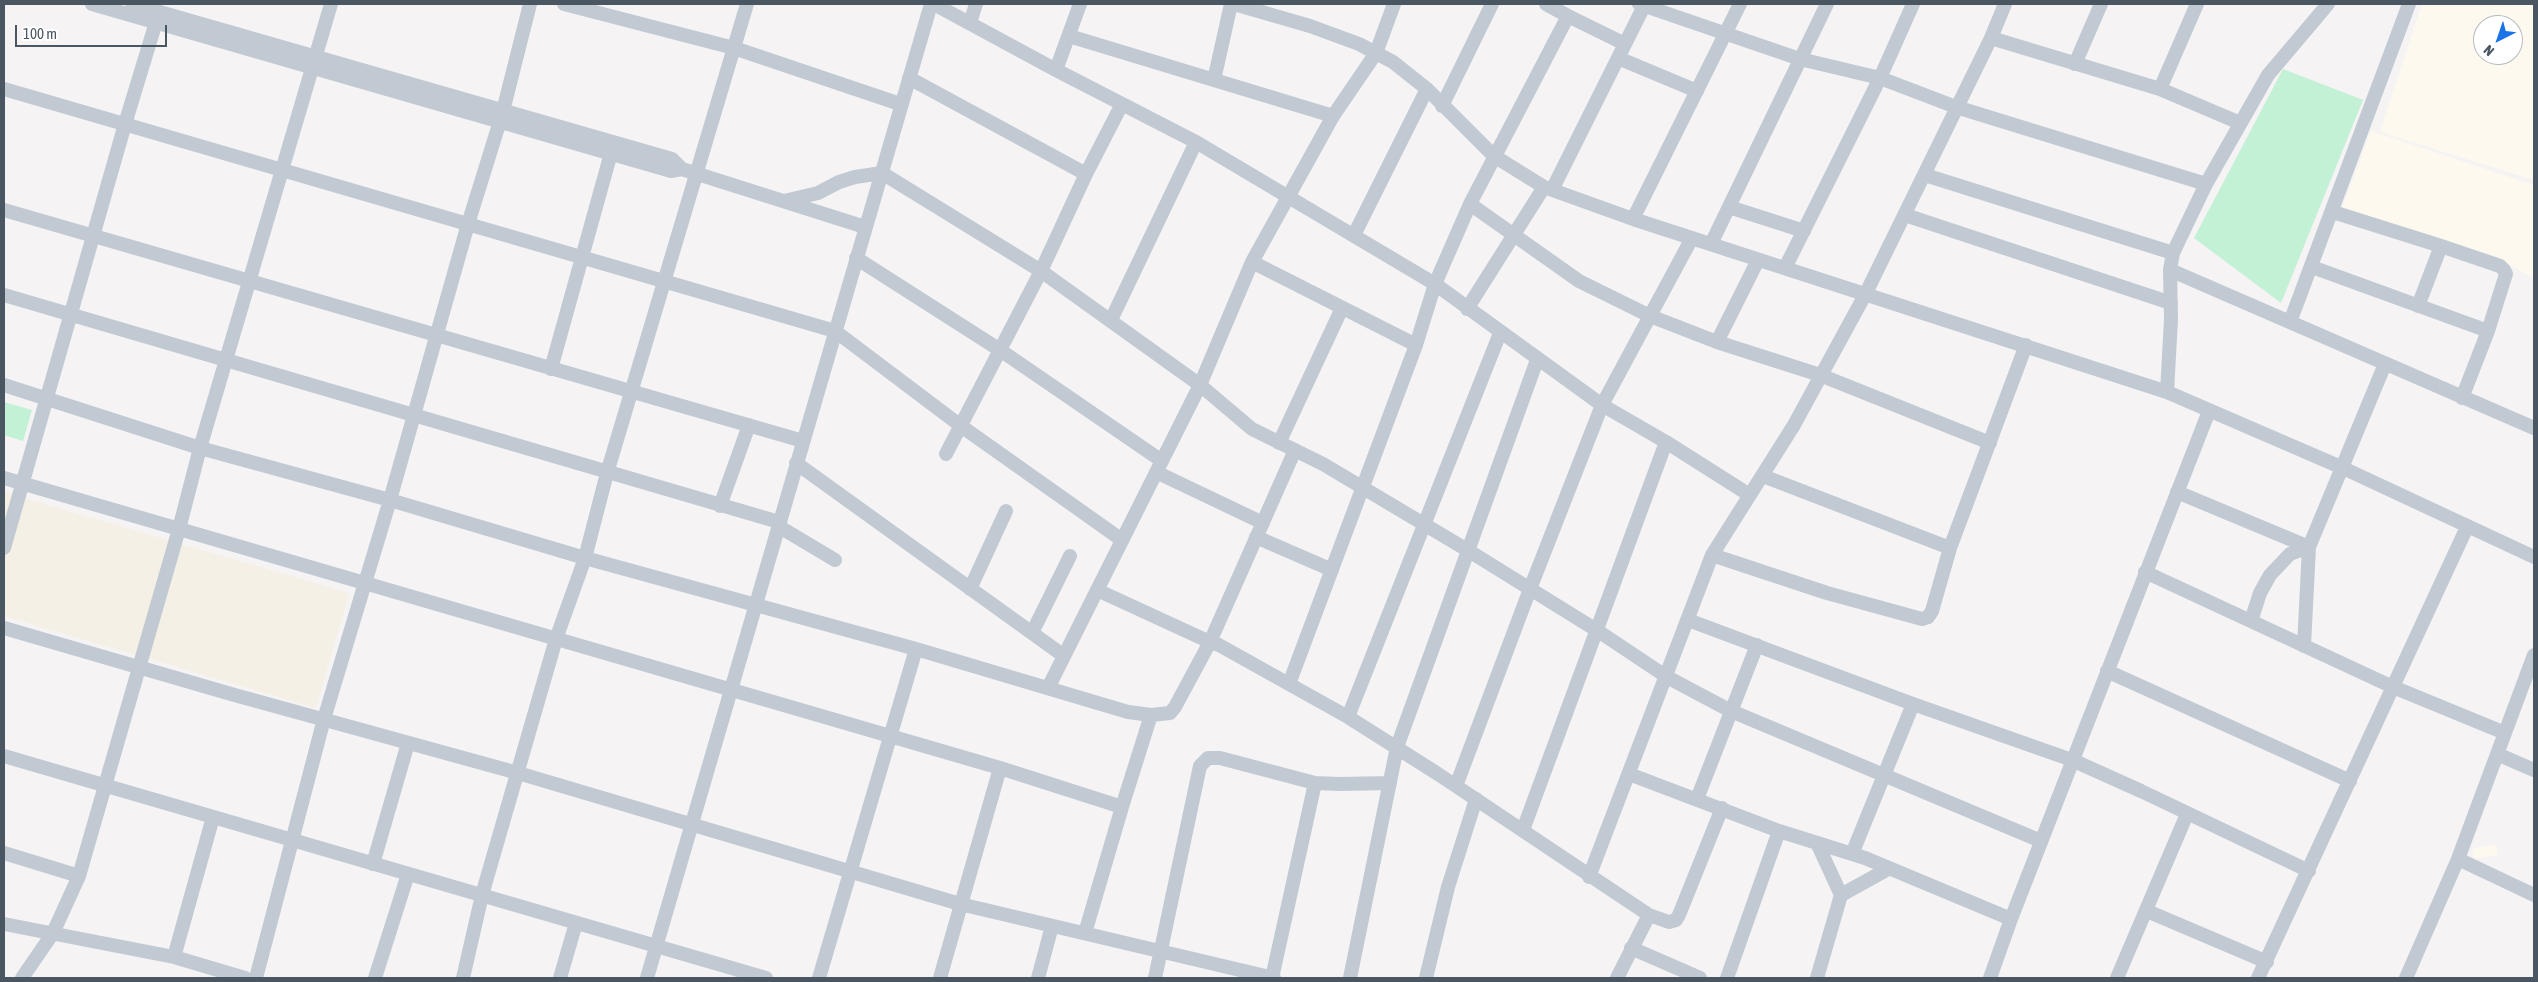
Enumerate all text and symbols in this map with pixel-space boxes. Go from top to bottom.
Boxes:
scale bar [18,15,170,47]
north arrow [2473,15,2523,65]
text: 100 m [23,25,57,42]
text: N [2480,42,2497,59]

